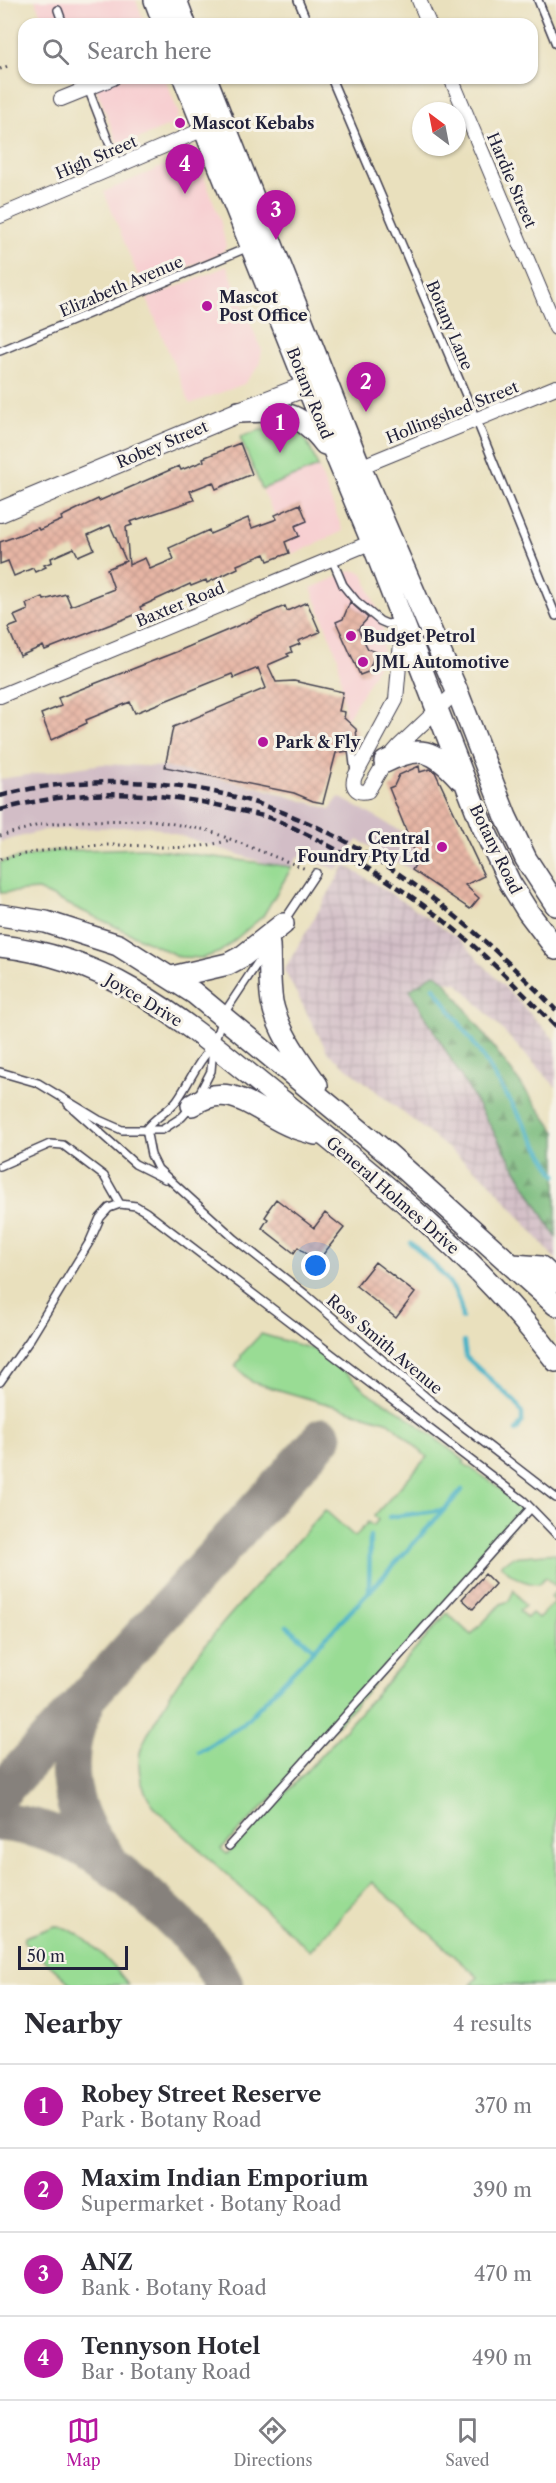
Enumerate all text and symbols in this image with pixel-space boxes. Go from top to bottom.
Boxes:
search box [18,18,538,84]
icon: search [39,35,72,68]
text: Search here [87,38,212,65]
north arrow [412,102,466,156]
place label: Mascot Kebabs [192,113,315,133]
marker: Mascot Kebabs [173,116,187,130]
street label: Hardie Street [483,129,541,231]
street label: High Street [52,131,140,183]
pin: 4 [166,144,204,194]
pin: 3 [256,190,296,240]
street label: Elizabeth Avenue [56,251,186,321]
street label: Botany Lane [422,277,478,373]
place label: Mascot Post Office [219,287,308,325]
marker: Mascot Post Office [200,299,214,313]
street label: Botany Road [283,344,338,442]
pin: 2 [346,362,386,412]
street label: Hollingshed Street [383,376,522,448]
pin: 1 [260,404,300,453]
street label: Robey Street [113,416,211,472]
street label: Baxter Road [133,577,227,631]
place label: Budget Petrol [363,626,476,646]
marker: Budget Petrol [344,629,358,643]
place label: JML Automotive [372,652,509,672]
marker: JML Automotive [356,655,370,669]
place label: Park & Fly [275,732,361,752]
marker: Park & Fly [256,735,270,749]
street label: Botany Road [466,801,526,897]
place label: Central Foundry Pty Ltd [297,828,430,866]
marker: Central Foundry Pty Ltd [435,840,449,854]
street label: Joyce Drive [99,968,186,1031]
street label: General Holmes Drive [322,1132,464,1258]
your location [301,1251,330,1280]
street label: Ross Smith Avenue [323,1290,447,1398]
scale bar [18,1943,128,1970]
text: 50 m [27,1946,65,1966]
text: Nearby [24,2008,122,2040]
text: 4 results [453,2012,532,2036]
text: Robey Street Reserve [81,2081,321,2108]
text: 1 [39,2094,48,2118]
text: 370 m [475,2094,532,2118]
text: Park · Botany Road [81,2108,261,2132]
text: Maxim Indian Emporium [81,2165,368,2192]
text: 2 [38,2178,49,2202]
text: 390 m [473,2178,532,2202]
text: Supermarket · Botany Road [81,2192,341,2216]
text: ANZ [81,2249,133,2276]
text: 3 [38,2262,49,2286]
text: 470 m [474,2262,532,2286]
text: Bank · Botany Road [81,2276,267,2300]
text: Tennyson Hotel [81,2333,260,2360]
text: 4 [38,2346,49,2370]
text: 490 m [472,2346,532,2370]
text: Bar · Botany Road [81,2360,251,2384]
tab: Map [66,2414,101,2470]
tab: Directions [233,2414,312,2470]
tab: Saved [445,2414,490,2470]

